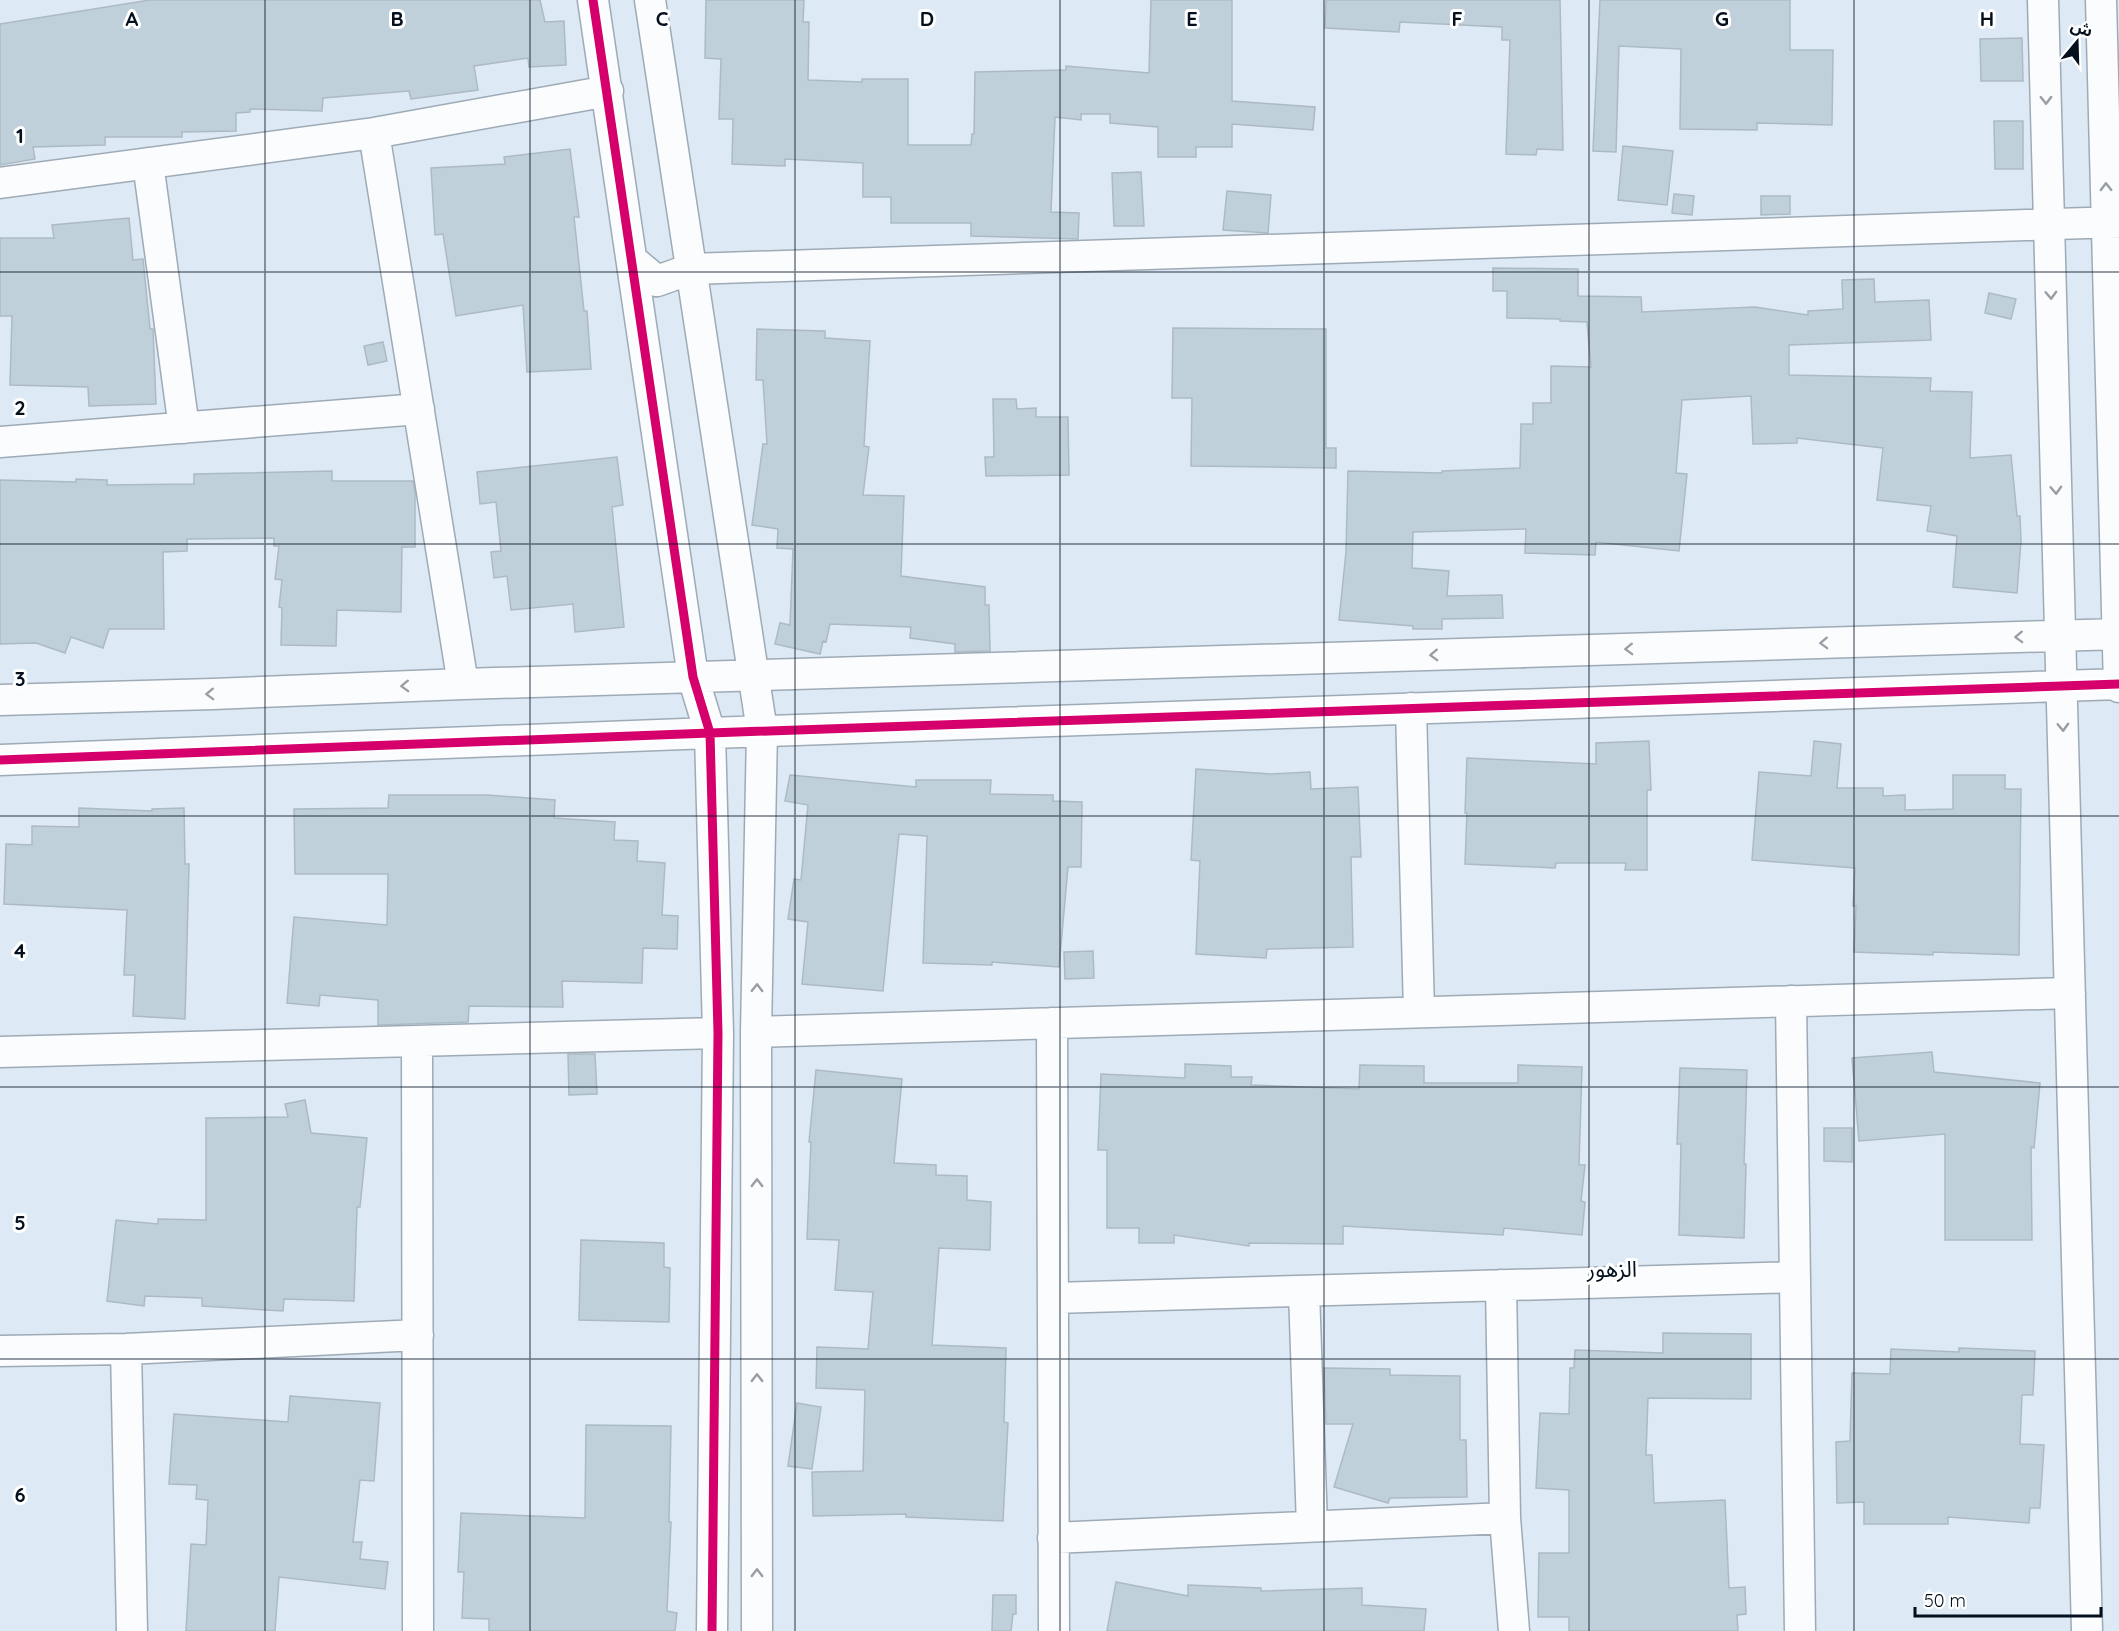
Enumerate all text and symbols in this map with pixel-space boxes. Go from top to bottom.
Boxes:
text: A [126,6,139,31]
text: B [390,6,404,31]
text: C [656,6,669,31]
text: D [920,6,934,31]
text: E [1186,6,1198,31]
text: F [1451,6,1463,31]
text: G [1715,6,1729,31]
text: H [1980,6,1994,31]
north arrow [2047,12,2107,72]
text: ش [2068,15,2096,41]
one-way arrow [2040,96,2052,105]
text: 1 [16,123,24,148]
one-way arrow [2100,183,2113,192]
one-way arrow [2045,291,2057,300]
text: 2 [14,395,26,420]
one-way arrow [2050,486,2063,495]
one-way arrow [2014,631,2023,644]
one-way arrow [1819,637,1828,649]
one-way arrow [1624,643,1633,655]
one-way arrow [1429,649,1438,661]
text: 3 [15,666,25,691]
one-way arrow [400,680,409,693]
one-way arrow [206,688,215,700]
one-way arrow [2056,723,2069,732]
text: 4 [14,938,26,963]
one-way arrow [751,983,763,992]
one-way arrow [751,1178,763,1187]
text: 5 [14,1210,26,1235]
district label: الزهور [1586,1255,1637,1283]
one-way arrow [751,1373,763,1382]
text: 6 [14,1482,26,1507]
one-way arrow [751,1568,763,1577]
scale bar [1915,1580,2101,1618]
text: 50 m [1924,1589,1966,1612]

